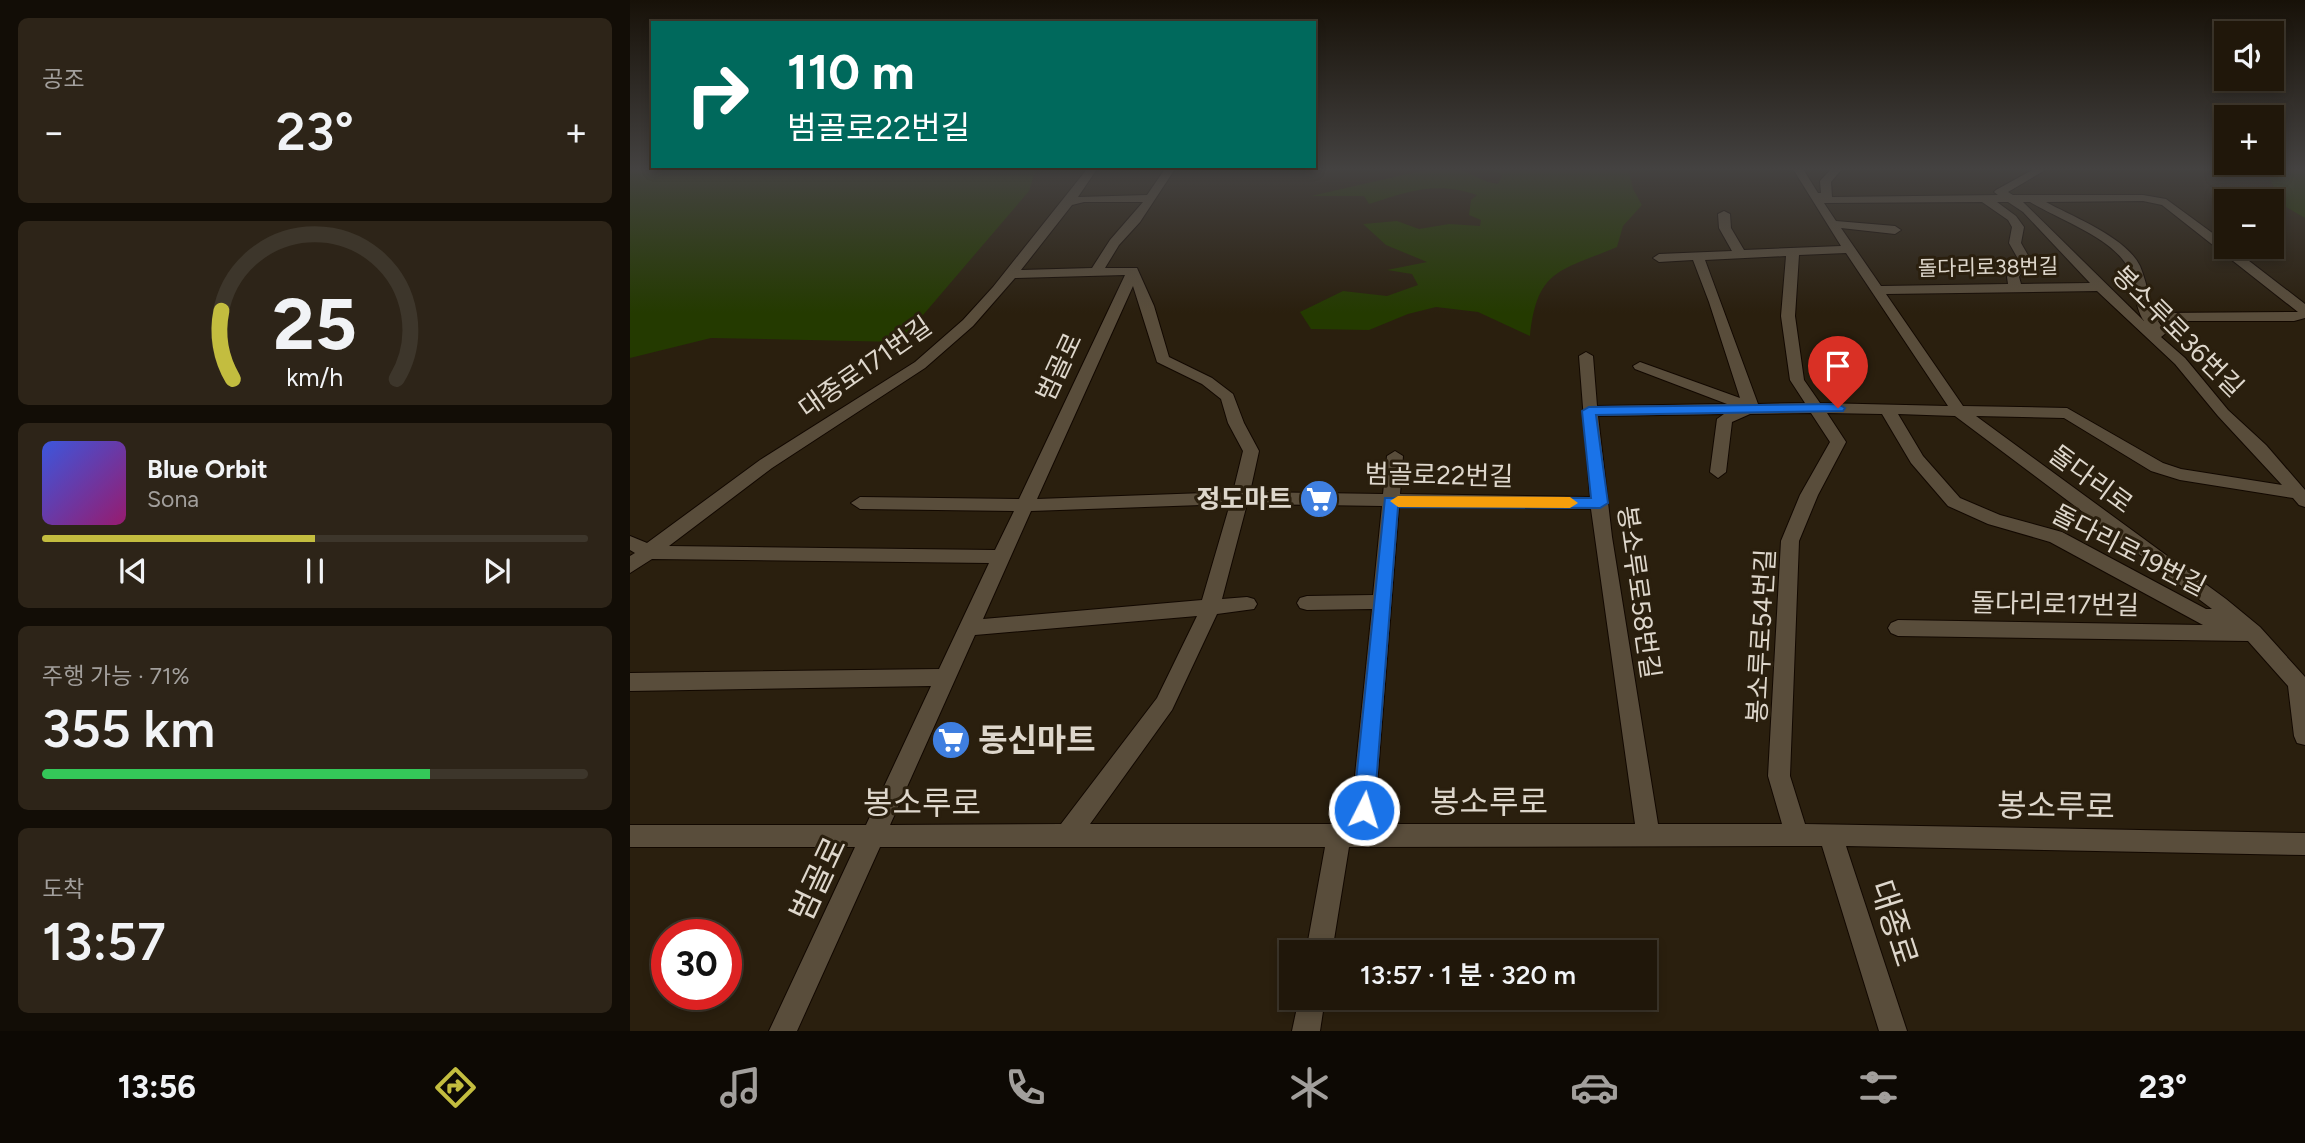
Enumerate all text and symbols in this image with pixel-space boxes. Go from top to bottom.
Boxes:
map controls [2214,21,2284,259]
button: sound [2214,21,2284,91]
text: 110 m [787,42,915,101]
icon: right [672,49,763,140]
text: 공조 [42,65,84,93]
text: 23° [276,101,354,163]
button: + [2214,105,2284,175]
text: − [42,109,66,155]
text: + [564,109,588,155]
text: 범골로22번길 [787,109,970,147]
button: − [2214,189,2284,259]
street label: 돌다리로38번길 [1918,253,2058,281]
street label: 봉소루로36번길 [2106,259,2250,403]
text: 25 [273,280,357,367]
street label: 대종로171번길 [792,309,938,425]
street label: 범골로 [1029,328,1089,406]
pin [1808,336,1868,408]
icon: arrive [1819,347,1857,385]
text: km/h [286,362,344,392]
street label: 돌다리로 [2043,438,2139,520]
text: Blue Orbit [147,453,268,485]
street label: 범골로22번길 [1364,458,1514,492]
supermarket icon: 정도마트 [1298,478,1340,520]
place label: 정도마트 [1196,483,1292,515]
text: Sona [147,485,199,513]
street label: 돌다리로19번길 [2046,497,2212,603]
street label: 봉소루로58번길 [1611,503,1667,681]
street label: 봉소루로54번길 [1740,548,1782,724]
icon: previous [114,552,152,590]
icon: pause [296,552,334,590]
icon: next [478,552,516,590]
street label: 돌다리로17번길 [1971,587,2139,621]
text: 주행 가능 · 71% [42,662,189,690]
text: 355 km [42,698,215,760]
supermarket icon: 동신마트 [930,719,972,761]
place label: 동신마트 [978,721,1096,759]
position arrow [1327,773,1401,847]
street label: 봉소루로 [1430,783,1548,821]
street label: 봉소루로 [863,784,981,822]
street label: 봉소루로 [1997,786,2115,826]
street label: 범골로 [782,831,854,927]
text: 도착 [42,875,84,903]
street label: 대종로 [1862,875,1926,971]
text: 13:57 [42,911,166,973]
speed limit sign: 30 [651,919,742,1010]
text: 13:57 · 1 분 · 320 m [1360,959,1576,991]
icon: directions [431,1063,480,1112]
icon: music [716,1063,765,1112]
icon: phone [1001,1063,1050,1112]
icon: climate [1285,1063,1334,1112]
icon: car [1570,1063,1619,1112]
icon: filters [1854,1063,1903,1112]
text: 13:56 [118,1068,196,1106]
text: 23° [2139,1068,2187,1106]

